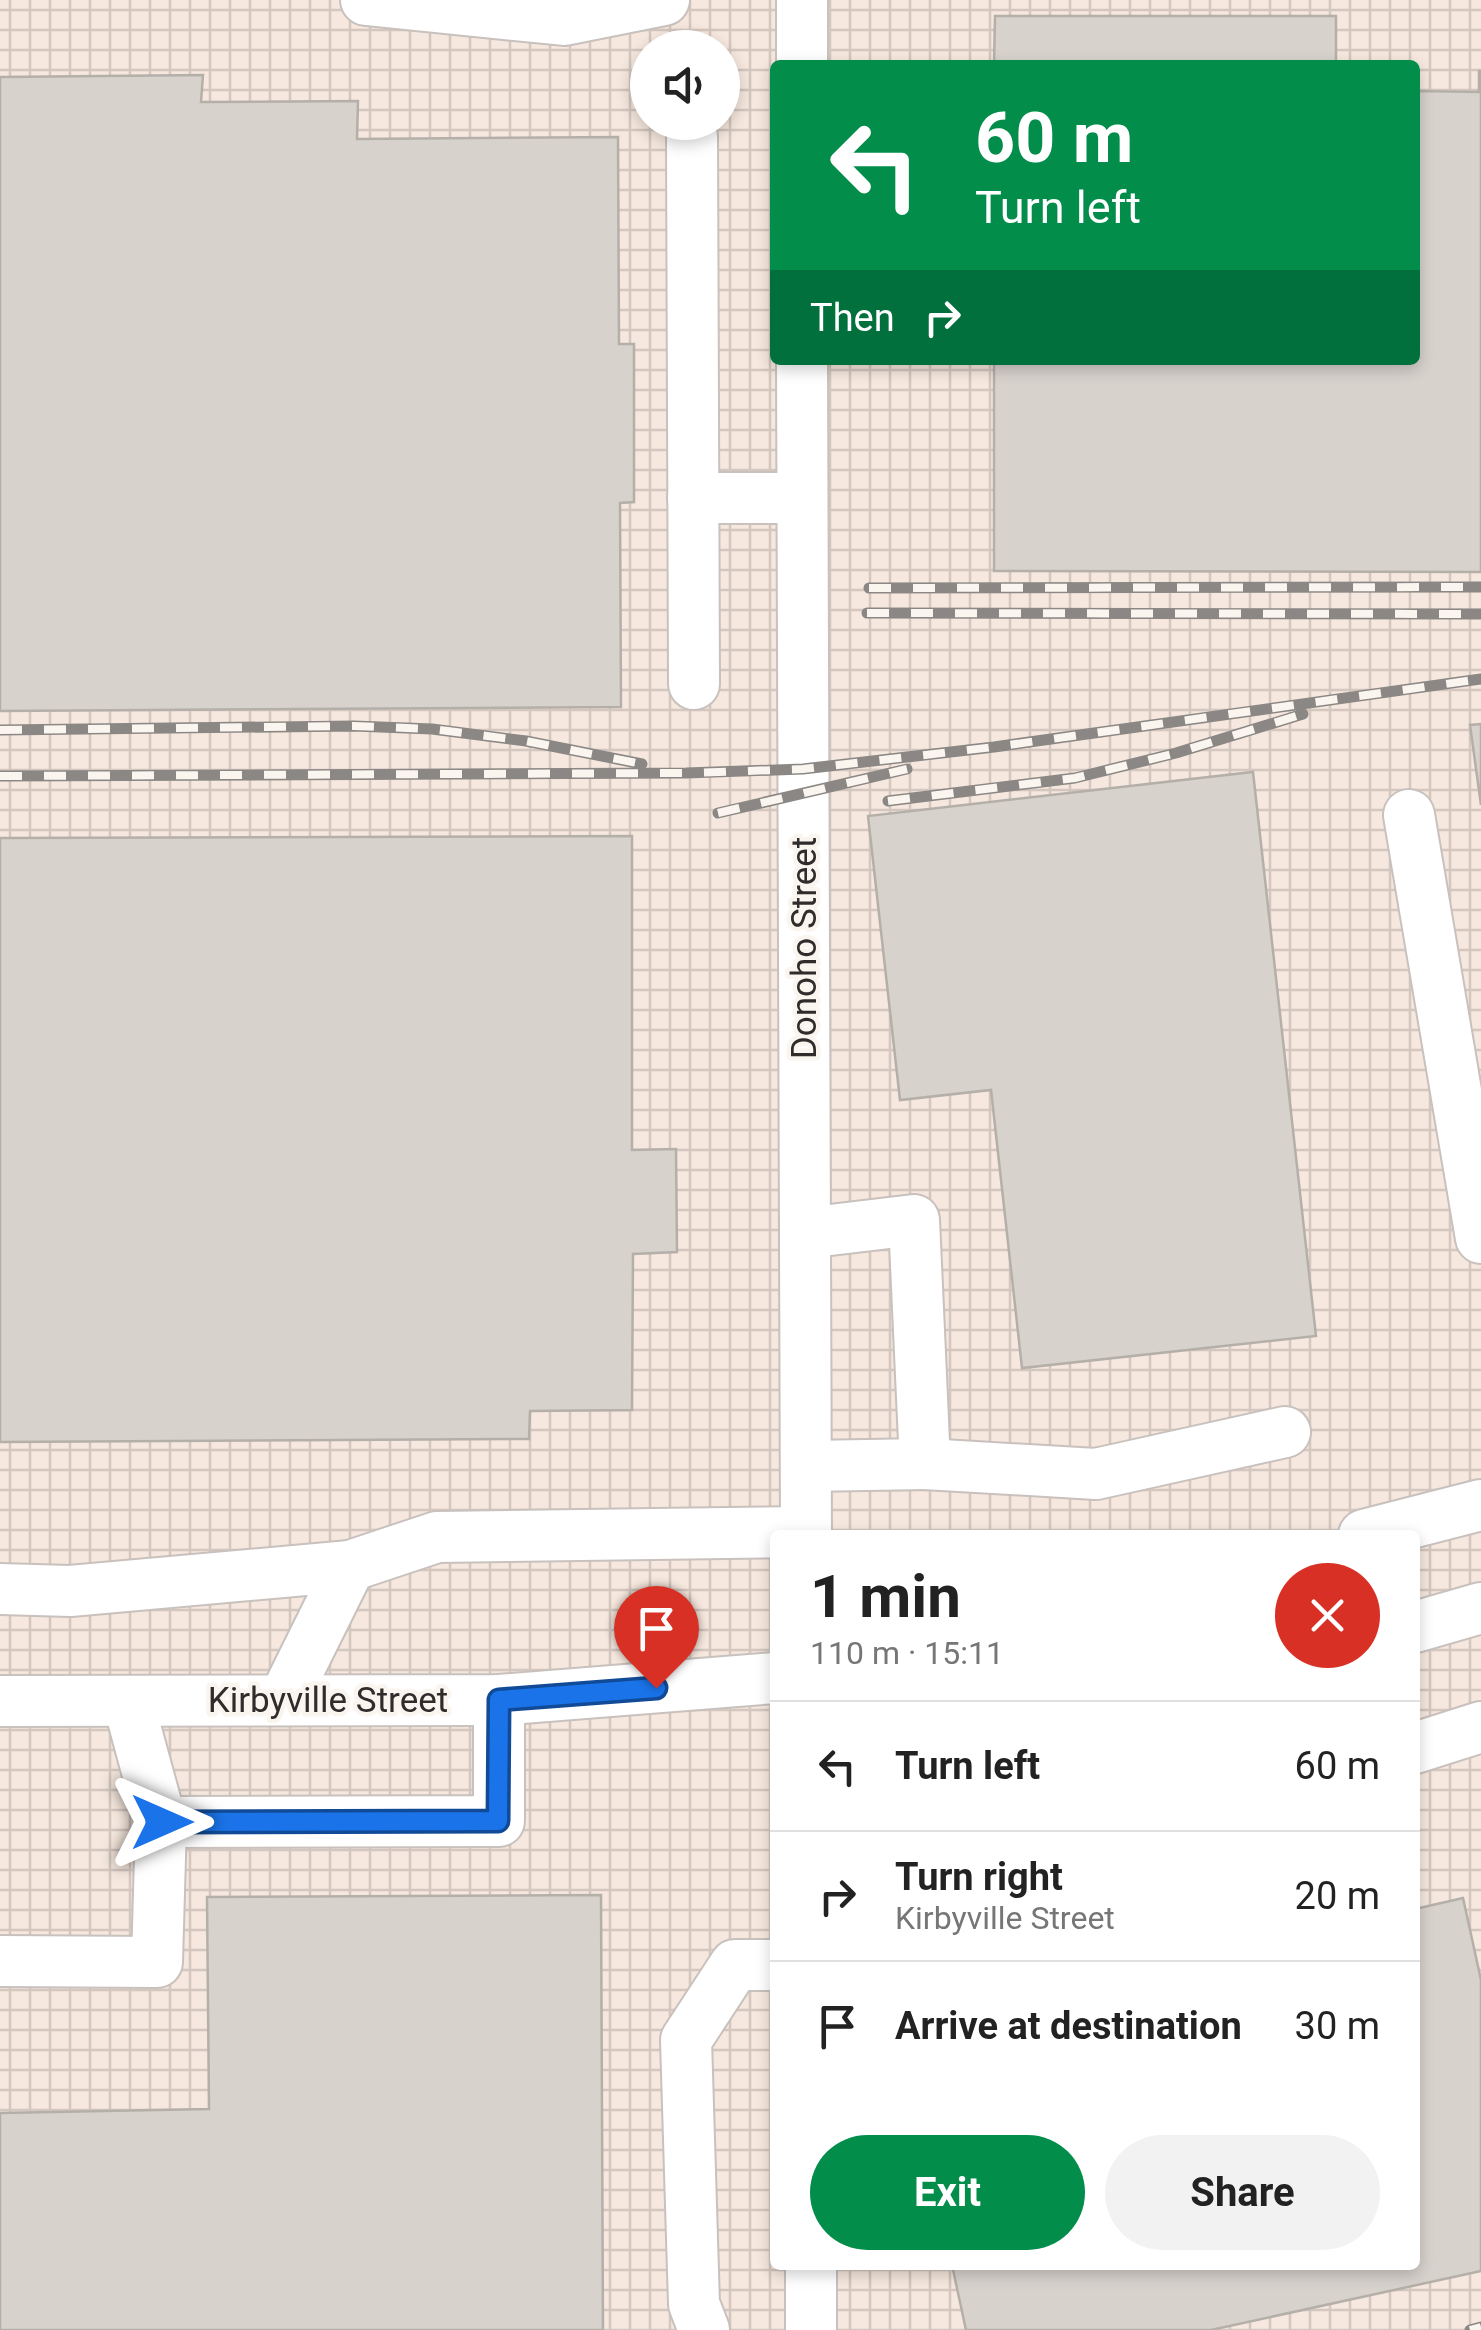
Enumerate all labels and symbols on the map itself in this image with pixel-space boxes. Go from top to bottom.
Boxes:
street label: Donoho Street [784,837,825,1059]
pin [614,1586,699,1689]
street label: Kirbyville Street [208,1680,448,1721]
position arrow [110,1770,214,1874]

